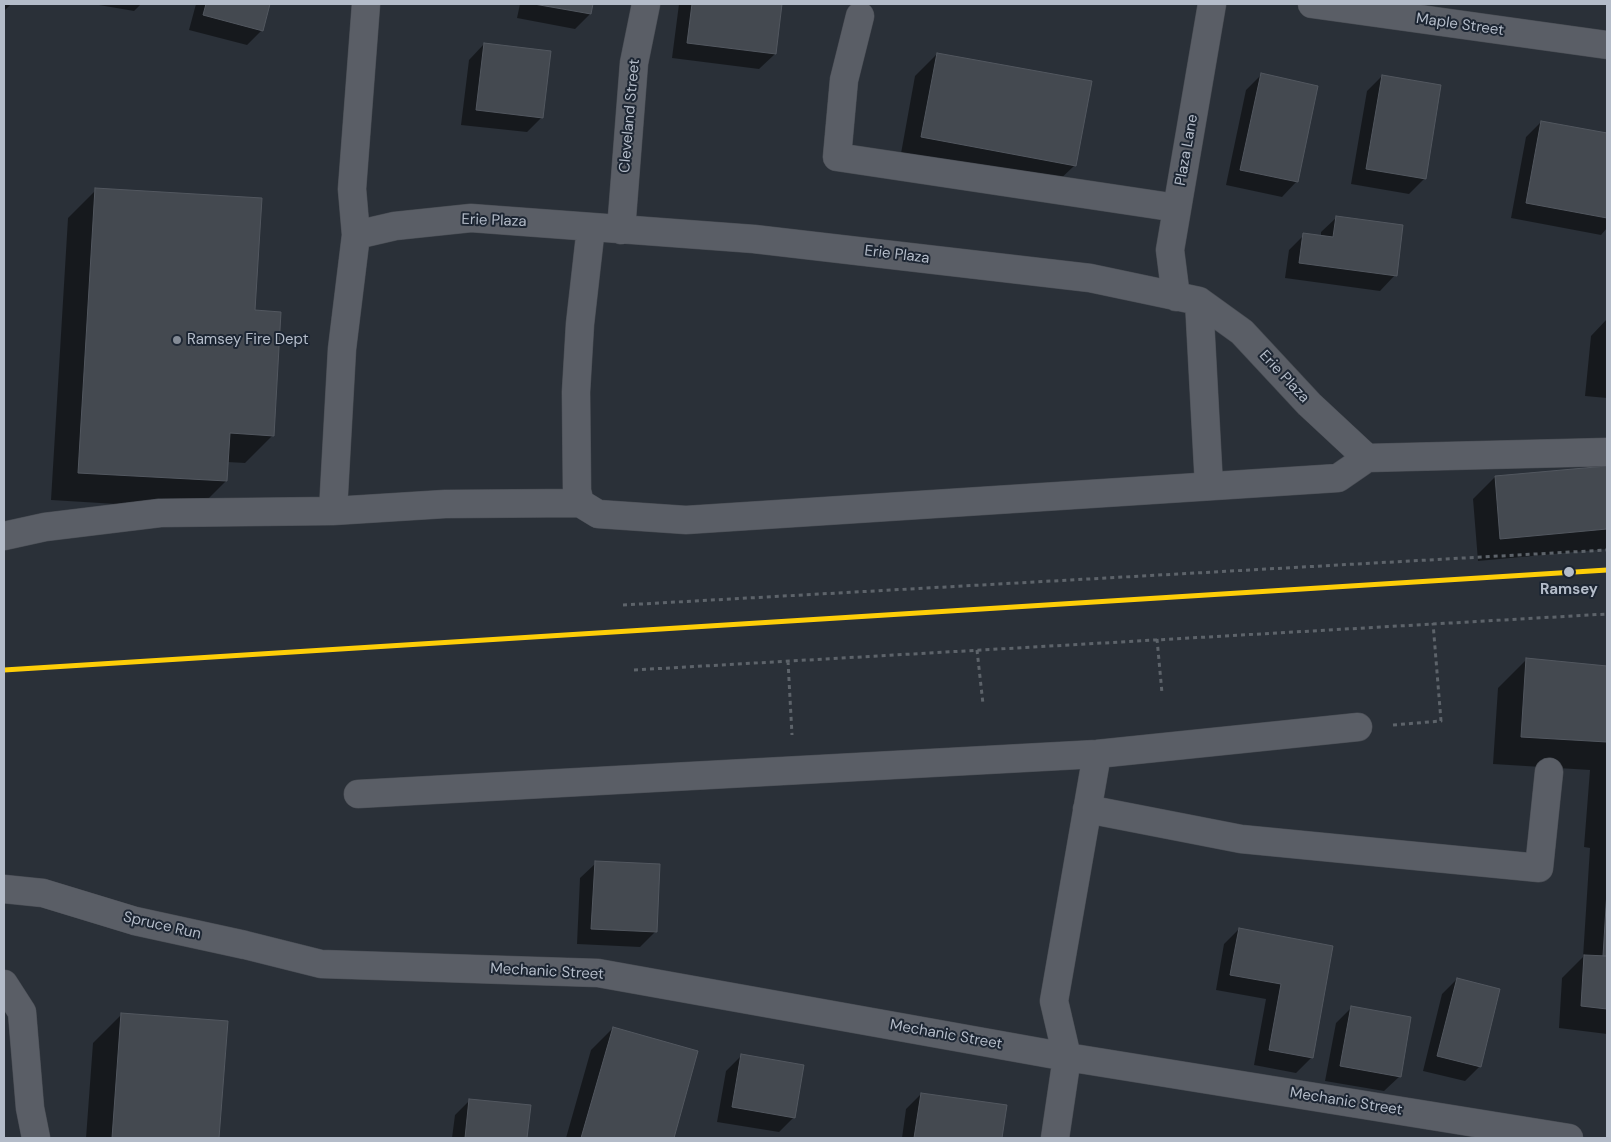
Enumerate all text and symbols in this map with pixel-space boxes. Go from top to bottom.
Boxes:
street label: Maple Street [1415,10,1505,40]
street label: Cleveland Street [616,58,644,174]
street label: Plaza Lane [1172,113,1202,187]
street label: Erie Plaza [461,211,527,231]
street label: Erie Plaza [863,242,931,268]
place label: Ramsey Fire Dept [187,331,309,349]
marker: Ramsey Fire Dept [171,334,183,346]
street label: Erie Plaza [1255,347,1313,407]
marker: Ramsey [1562,565,1576,579]
place label: Ramsey [1540,581,1598,599]
street label: Spruce Run [121,908,203,944]
street label: Mechanic Street [490,960,604,984]
street label: Mechanic Street [888,1016,1004,1054]
street label: Mechanic Street [1288,1084,1404,1120]

